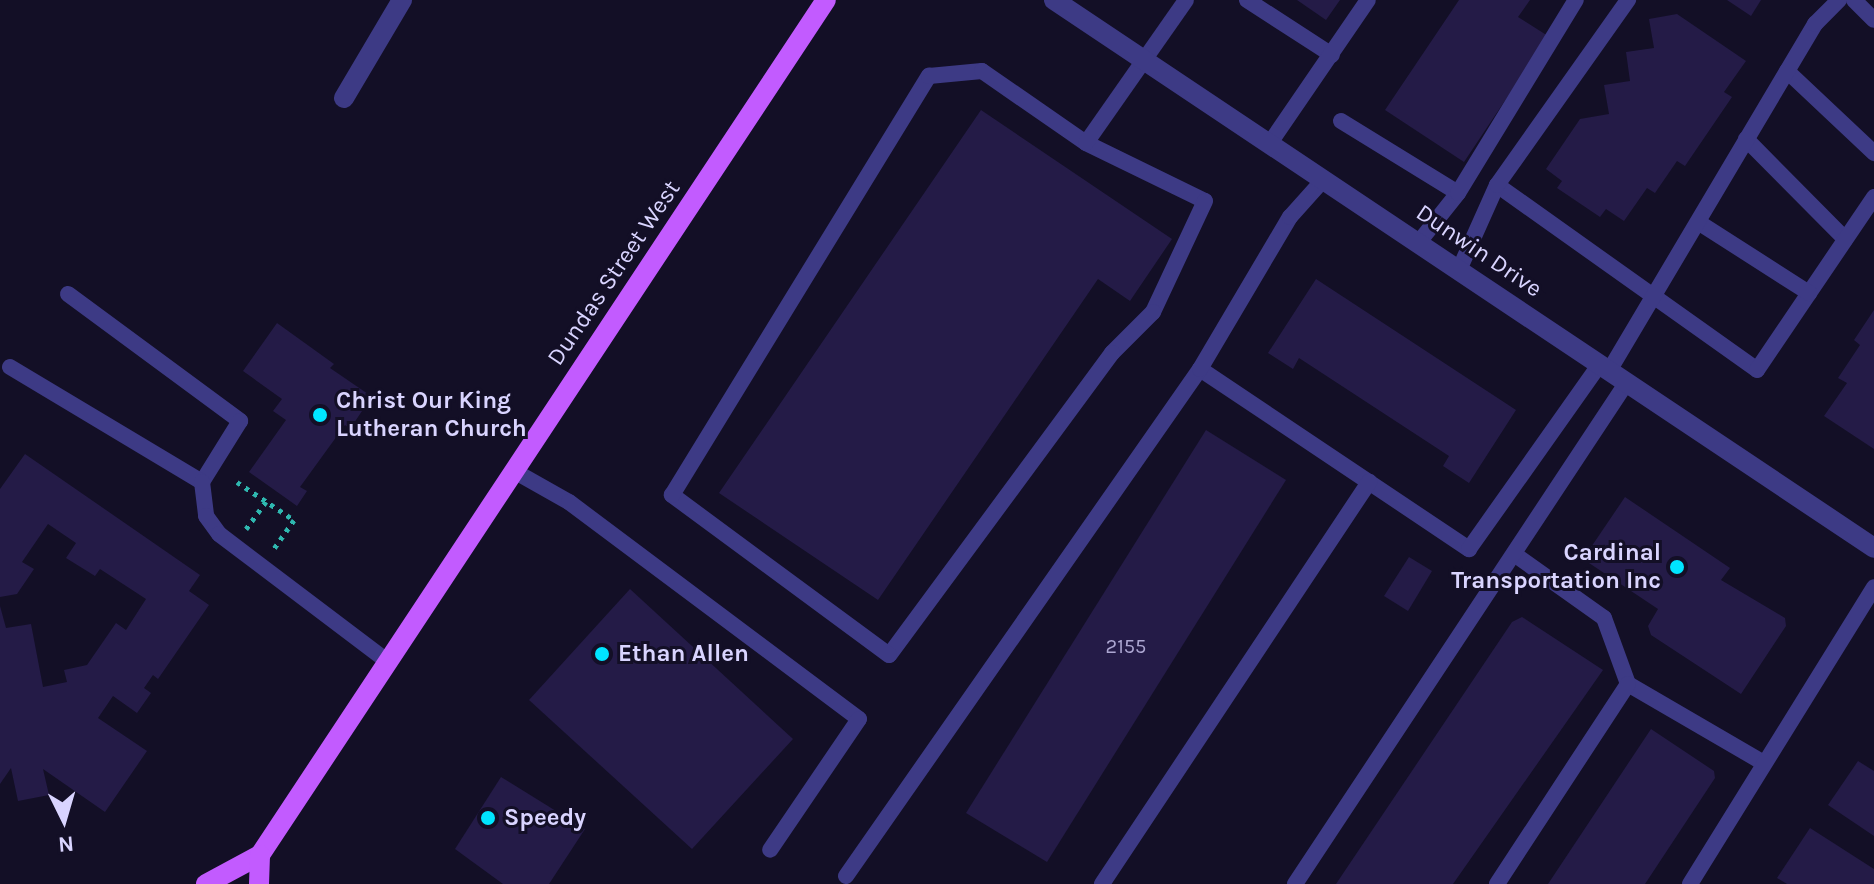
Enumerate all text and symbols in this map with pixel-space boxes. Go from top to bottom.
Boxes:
street label: Dundas Street West [541,175,687,371]
street label: Dunwin Drive [1411,198,1547,304]
place label: Christ Our King Lutheran Church [336,387,527,443]
marker: Christ Our King Lutheran Church [311,406,329,424]
place label: Cardinal Transportation Inc [1451,539,1661,595]
marker: Cardinal Transportation Inc [1668,558,1686,576]
house number: 2155 [1106,634,1146,658]
place label: Ethan Allen [618,640,749,668]
marker: Ethan Allen [593,645,611,663]
north arrow [24,780,104,860]
place label: Speedy [504,804,586,832]
marker: Speedy [479,809,497,827]
text: N [57,830,75,858]

